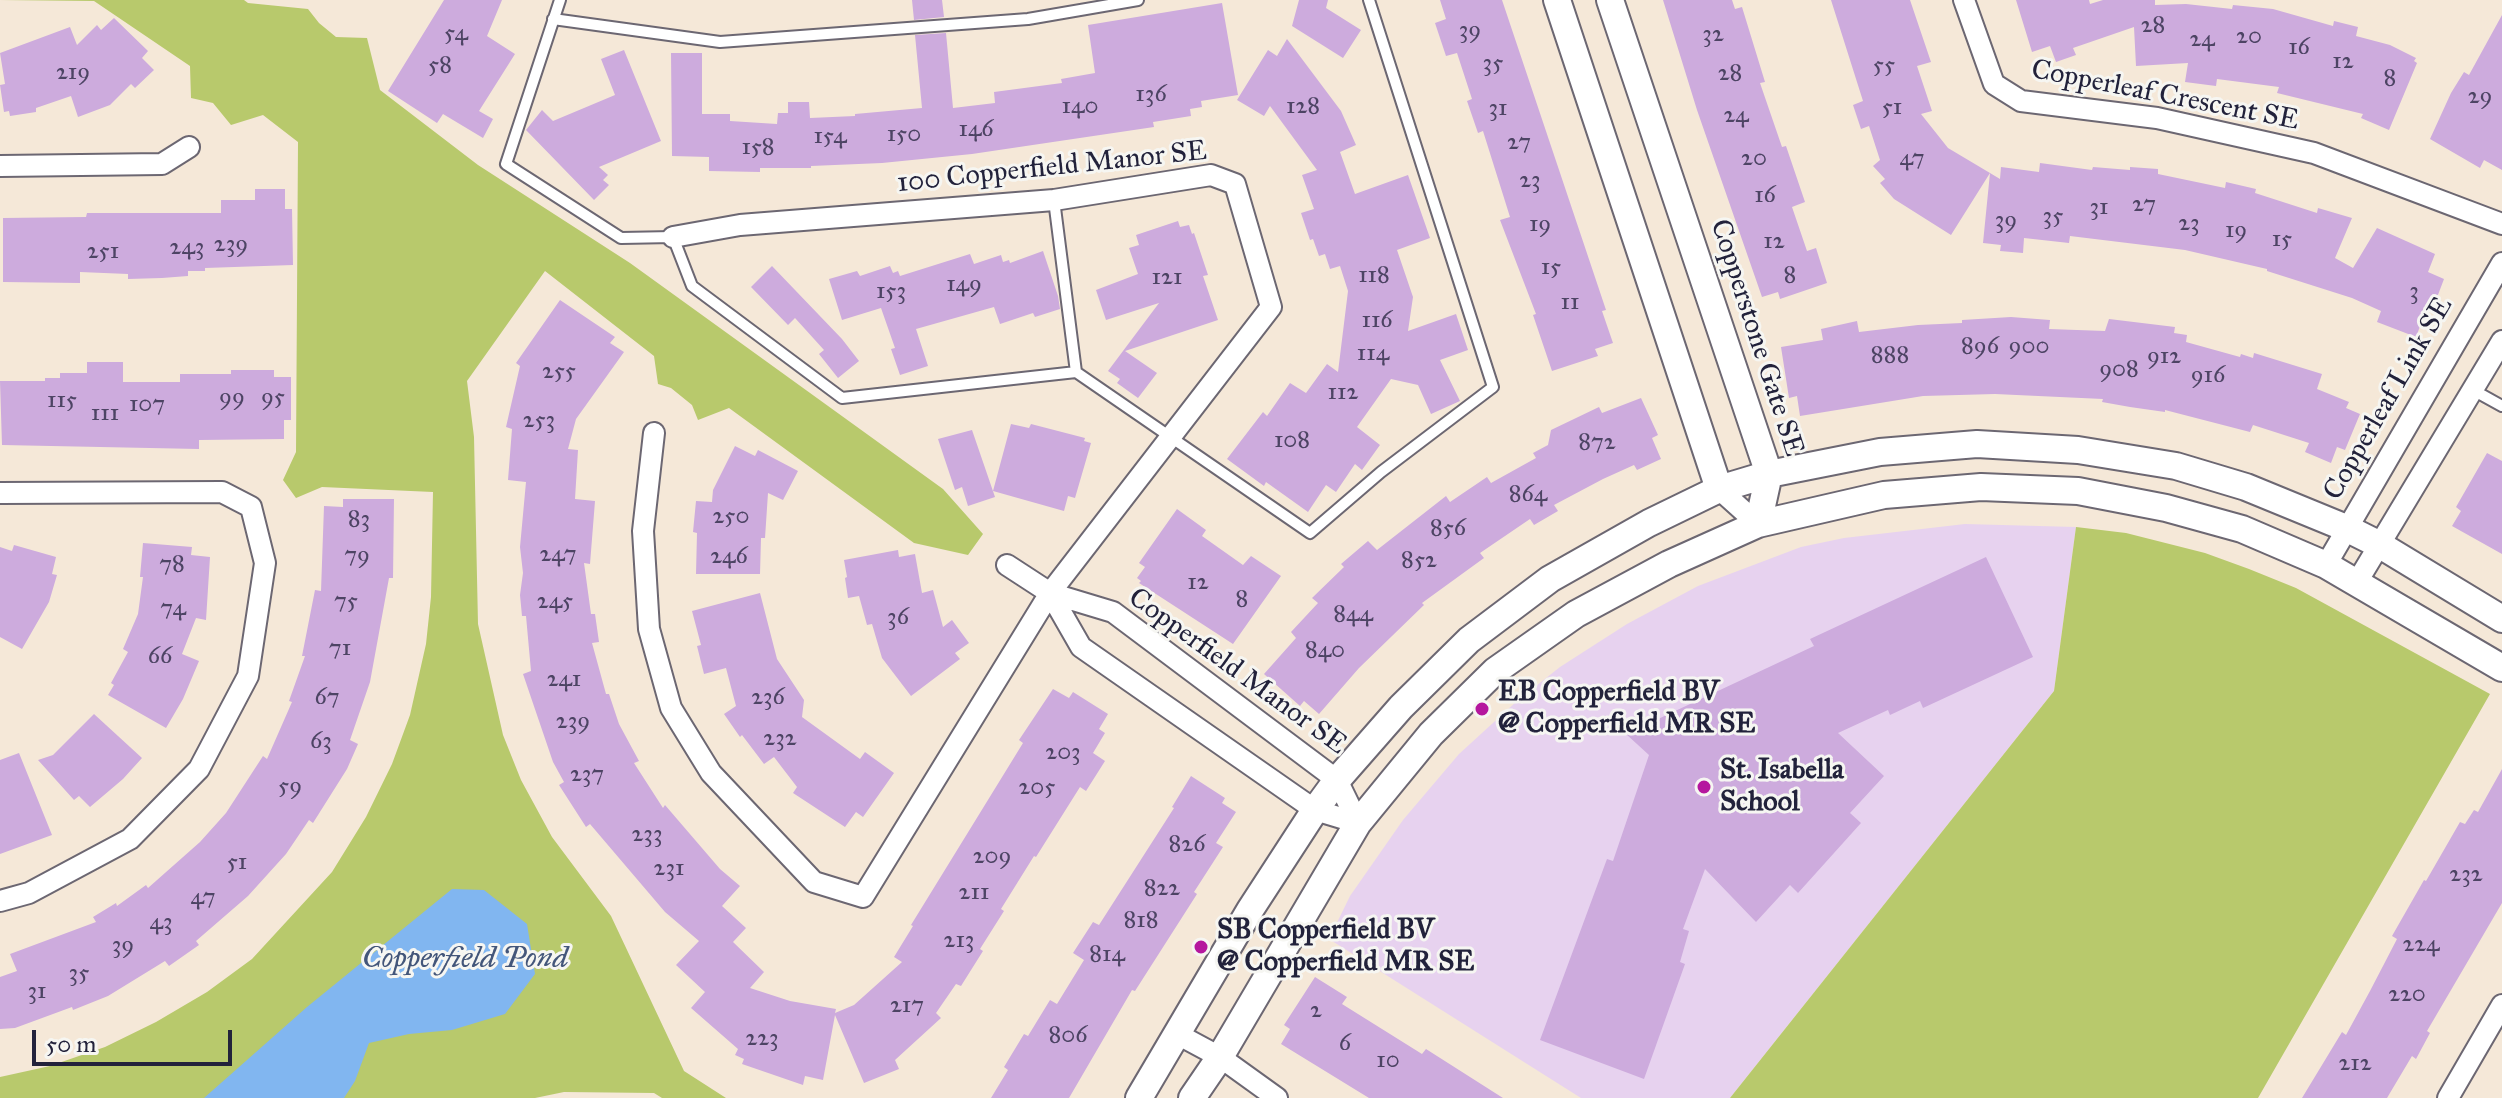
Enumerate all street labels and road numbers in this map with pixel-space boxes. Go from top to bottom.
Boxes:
street label: Copperleaf Crescent SE [2028,54,2302,138]
street label: 100 Copperfield Manor SE [895,135,1209,201]
street label: Copperstone Gate SE [1702,215,1810,461]
street label: Copperleaf Link SE [2317,292,2461,506]
street label: Copperfield Manor SE [1121,581,1353,763]

